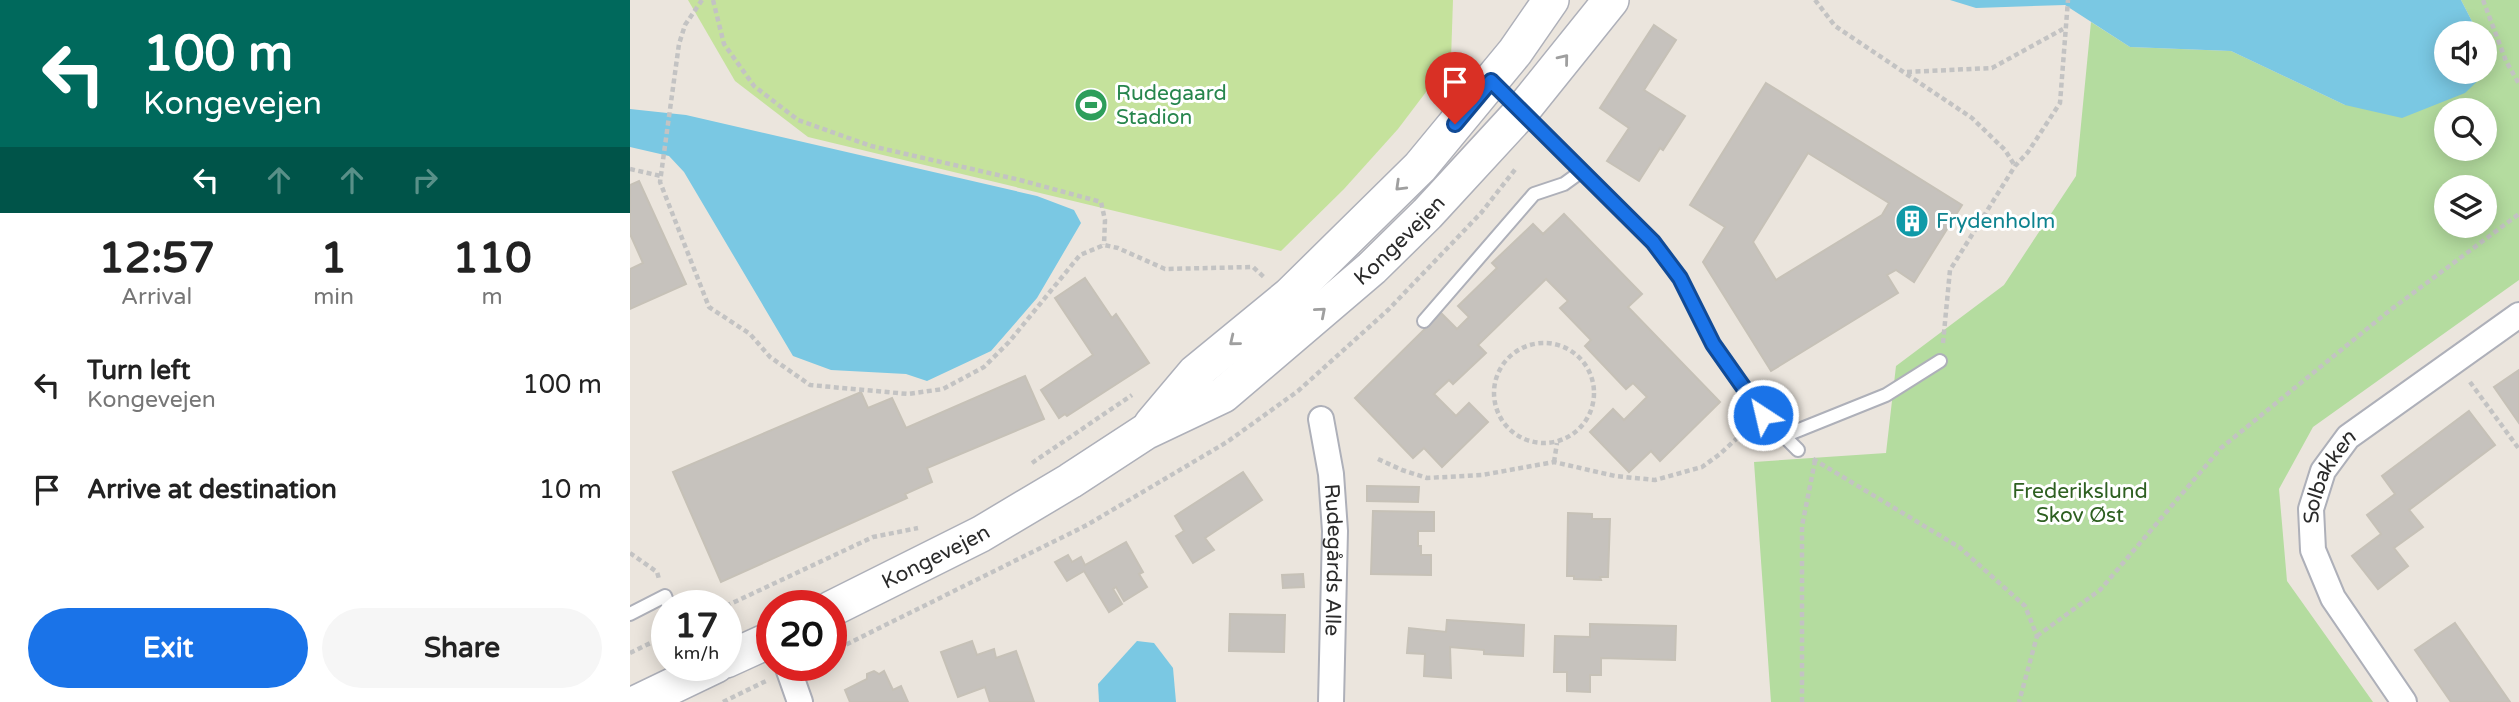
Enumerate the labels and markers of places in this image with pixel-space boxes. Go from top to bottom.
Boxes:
pin [1425,52,1485,124]
place label: Rudegaard Stadion [1116,81,1227,130]
sports icon: Rudegaard Stadion [1072,86,1110,124]
building icon: Frydenholm [1893,202,1931,240]
place label: Frydenholm [1936,209,2055,234]

